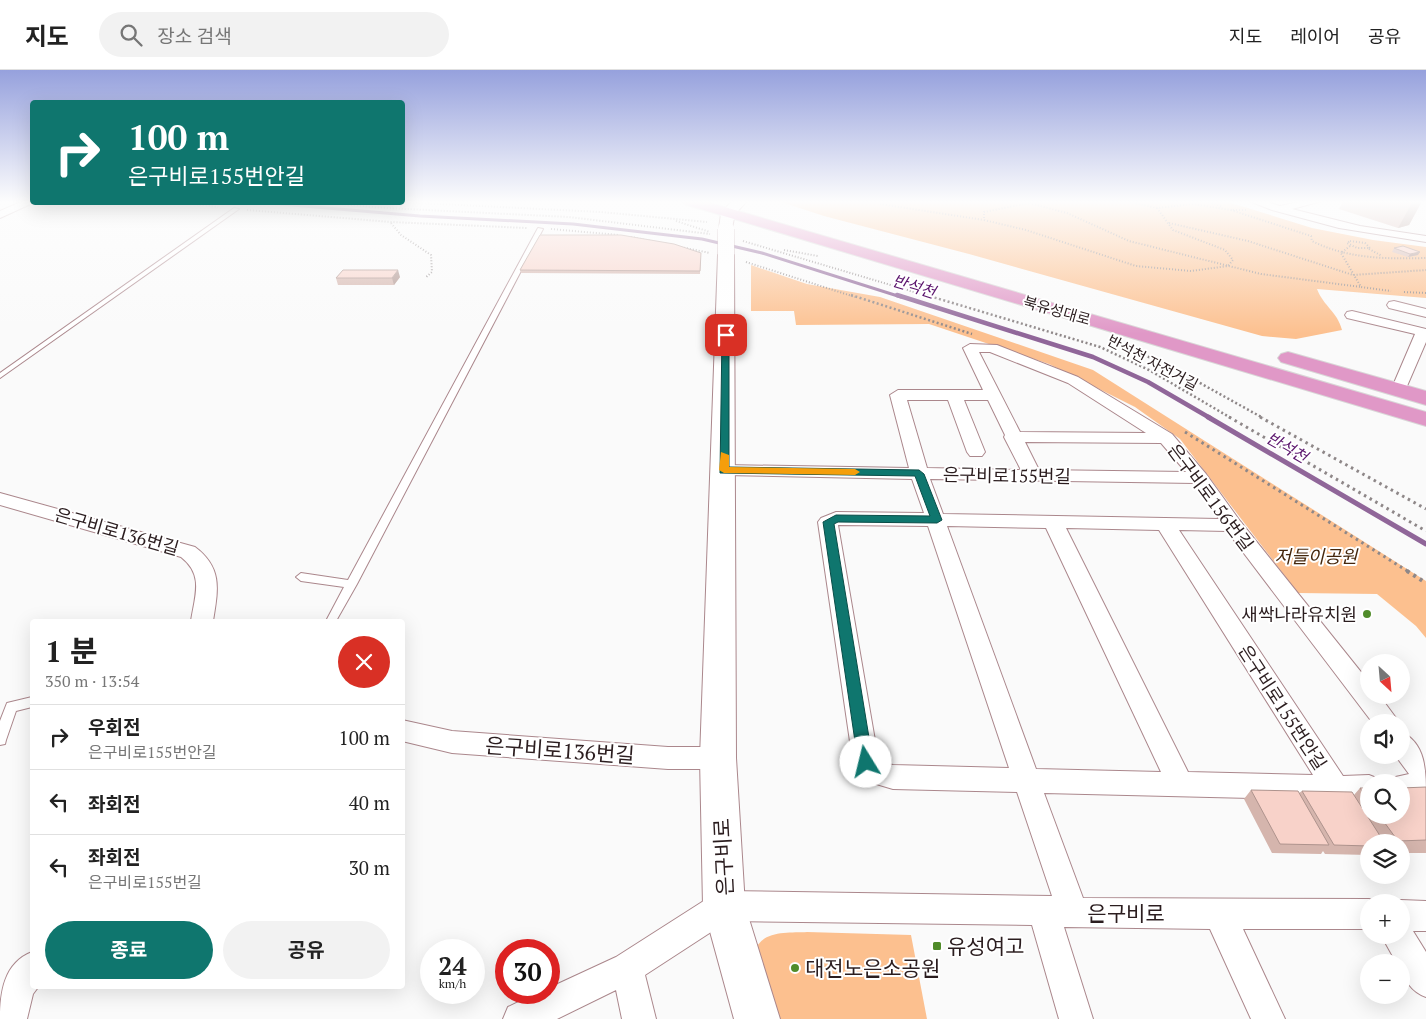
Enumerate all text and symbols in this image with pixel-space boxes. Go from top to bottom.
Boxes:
search box [99,12,449,57]
text: 지도 [25,20,69,52]
icon: search [117,21,145,49]
text: 장소 검색 [157,23,232,48]
text: 지도 [1229,24,1262,48]
text: 레이어 [1290,24,1340,48]
text: 공유 [1368,24,1401,48]
text: 100 m [128,114,229,160]
icon: right [45,120,110,185]
text: 은구비로155번안길 [128,161,305,190]
water label: 반석천 [890,269,941,304]
street label: 북유성대로 [1021,291,1093,329]
pin [705,314,747,356]
icon: arrive [712,321,740,349]
street label: 반석천 자전거길 [1104,330,1202,394]
water label: 반석천 [1262,426,1314,469]
street label: 은구비로156번길 [1163,439,1259,555]
street label: 은구비로155번길 [943,462,1071,488]
street label: 은구비로136번길 [52,502,182,560]
park label: 저들이공원 [1275,544,1359,568]
place label: 새싹나라유치원 [1241,602,1357,626]
marker: 새싹나라유치원 [1361,608,1373,620]
text: 1 분 [45,631,98,671]
button: close [338,636,390,688]
street label: 은구비로155번안길 [1234,640,1332,774]
north arrow [1360,654,1410,704]
map controls [1360,654,1410,1004]
text: 350 m · 13:54 [45,670,139,692]
text: 우회전 [88,714,140,739]
button: sound [1360,714,1410,764]
icon: right [45,723,73,751]
text: 100 m [339,725,390,750]
street label: 은구비로136번길 [484,731,636,769]
position arrow [839,735,891,787]
text: 은구비로155번안길 [88,741,217,763]
button: search [1360,774,1410,824]
icon: left [45,788,73,816]
text: 40 m [349,790,390,815]
text: 좌회전 [88,791,140,816]
street label: 은구비로 [707,818,739,896]
button: layers [1360,834,1410,884]
text: 좌회전 [88,844,140,869]
icon: left [45,853,73,881]
text: 30 m [349,855,390,880]
text: 은구비로155번길 [88,871,202,893]
button: + [1360,894,1410,944]
street label: 은구비로 [1087,899,1165,927]
button: 종료 [45,921,213,979]
button: 공유 [223,921,390,979]
place label: 유성여고 [947,932,1024,960]
speed limit sign: 30 [495,939,560,1004]
marker: 유성여고 [931,940,943,952]
text: 24 [438,949,467,982]
place label: 대전노은소공원 [805,954,940,982]
button: − [1360,954,1410,1004]
marker: 대전노은소공원 [789,962,801,974]
text: km/h [439,976,466,991]

